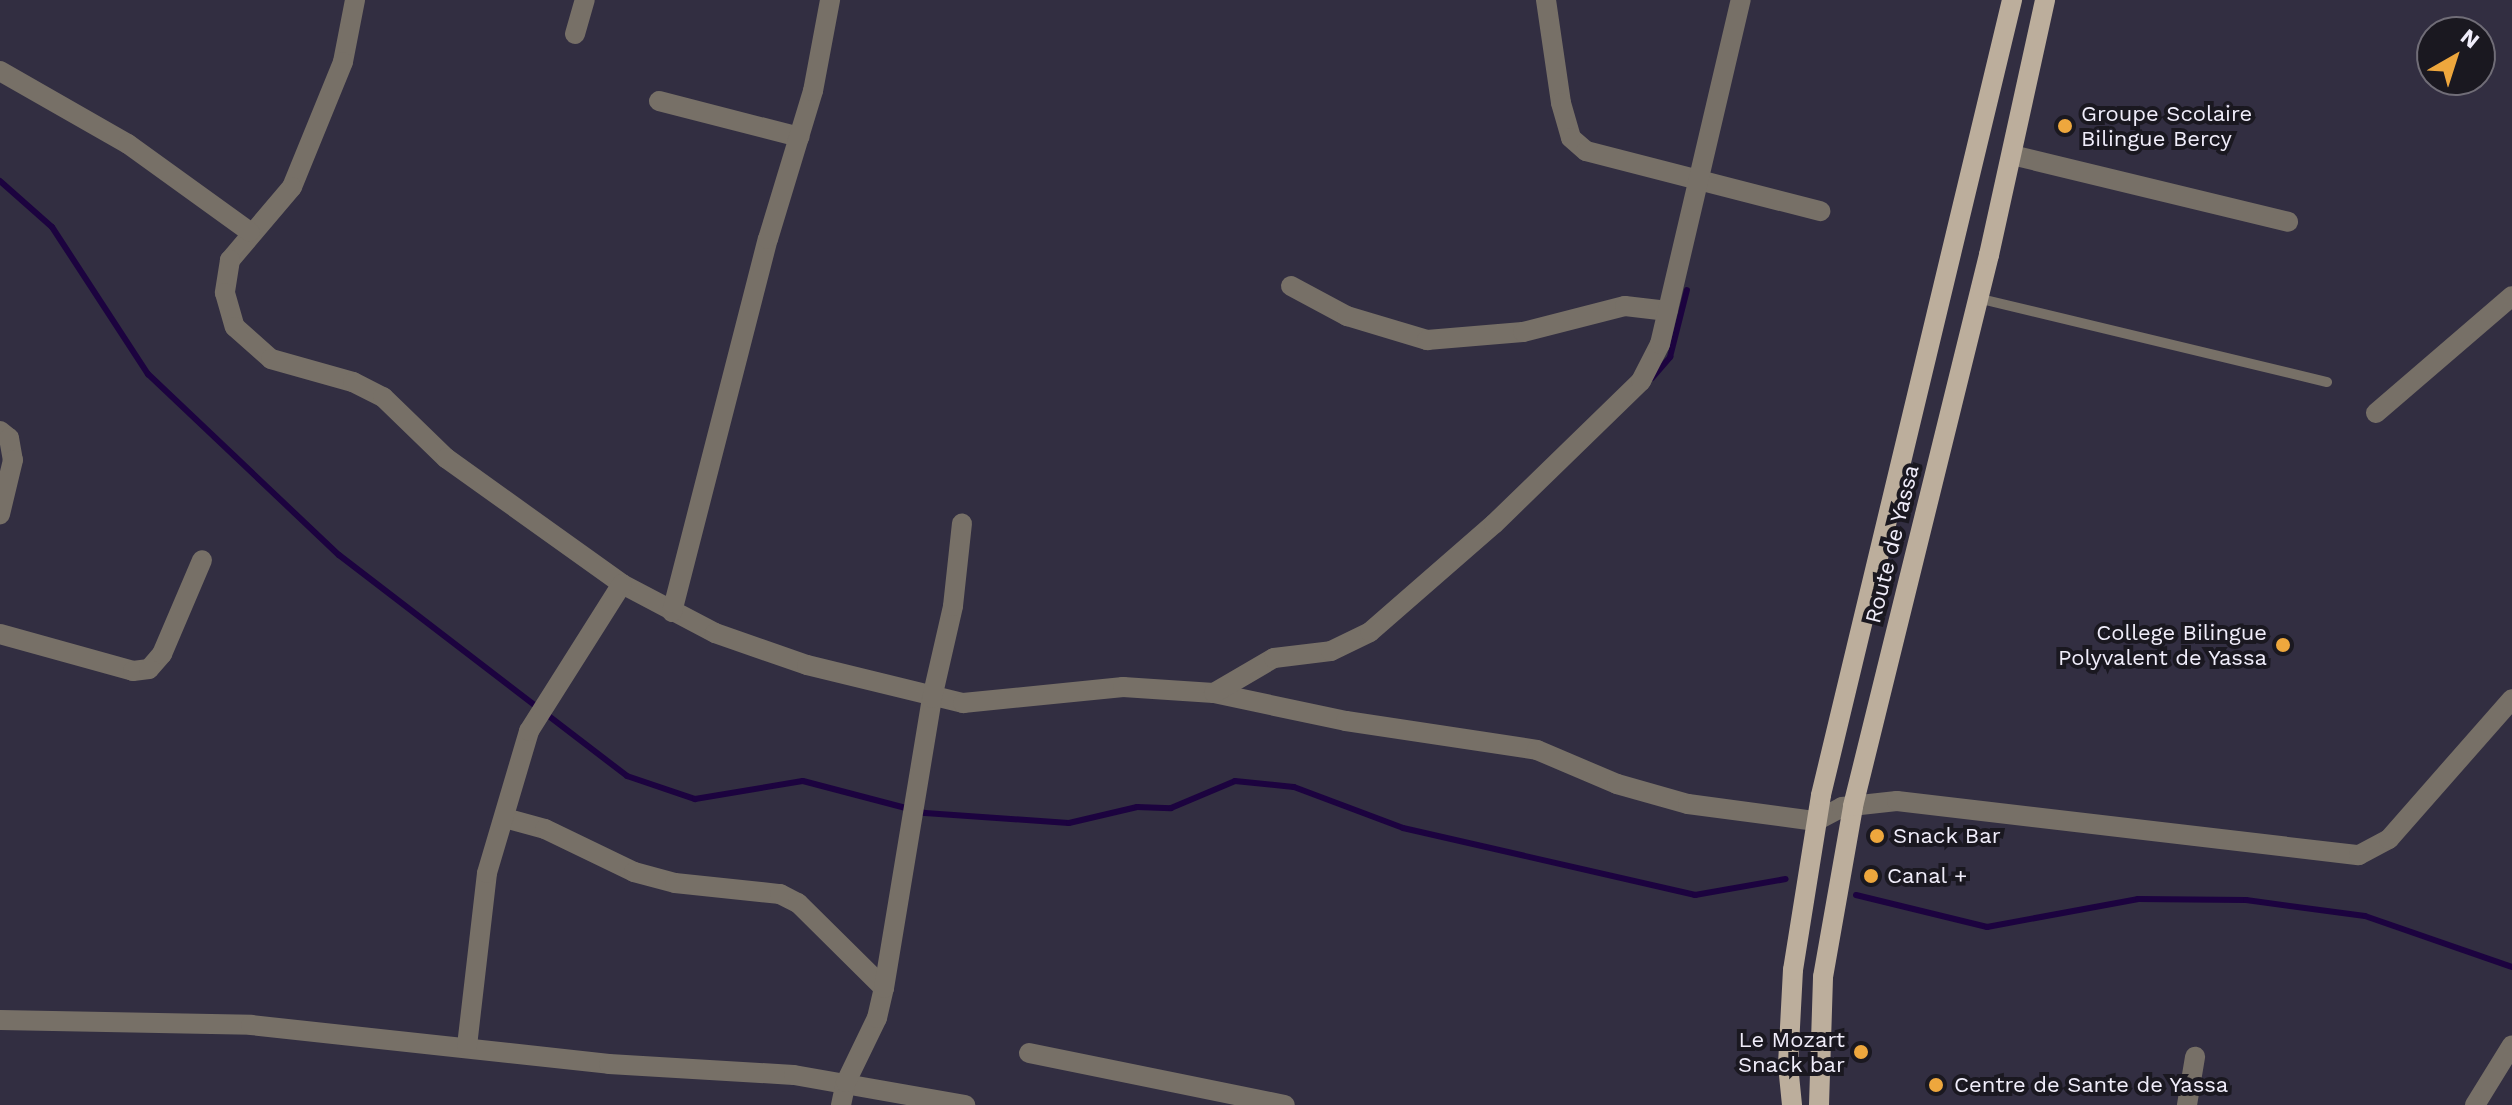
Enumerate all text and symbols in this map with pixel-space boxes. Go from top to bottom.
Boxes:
north arrow [2416,16,2496,96]
text: N [2456,24,2484,53]
place label: Groupe Scolaire Bilingue Bercy [2081,100,2252,152]
marker: Groupe Scolaire Bilingue Bercy [2056,117,2074,135]
street label: Route de Yassa [1859,462,1925,626]
place label: College Bilingue Polyvalent de Yassa [2057,619,2267,670]
marker: College Bilingue Polyvalent de Yassa [2274,636,2292,654]
place label: Snack Bar [1893,823,2001,849]
marker: Snack Bar [1868,827,1886,845]
place label: Canal + [1887,863,1968,889]
marker: Canal + [1862,867,1880,885]
place label: Le Mozart Snack bar [1737,1026,1845,1078]
marker: Le Mozart Snack bar [1852,1043,1870,1061]
place label: Centre de Sante de Yassa [1954,1072,2229,1098]
marker: Centre de Sante de Yassa [1925,1074,1947,1096]

